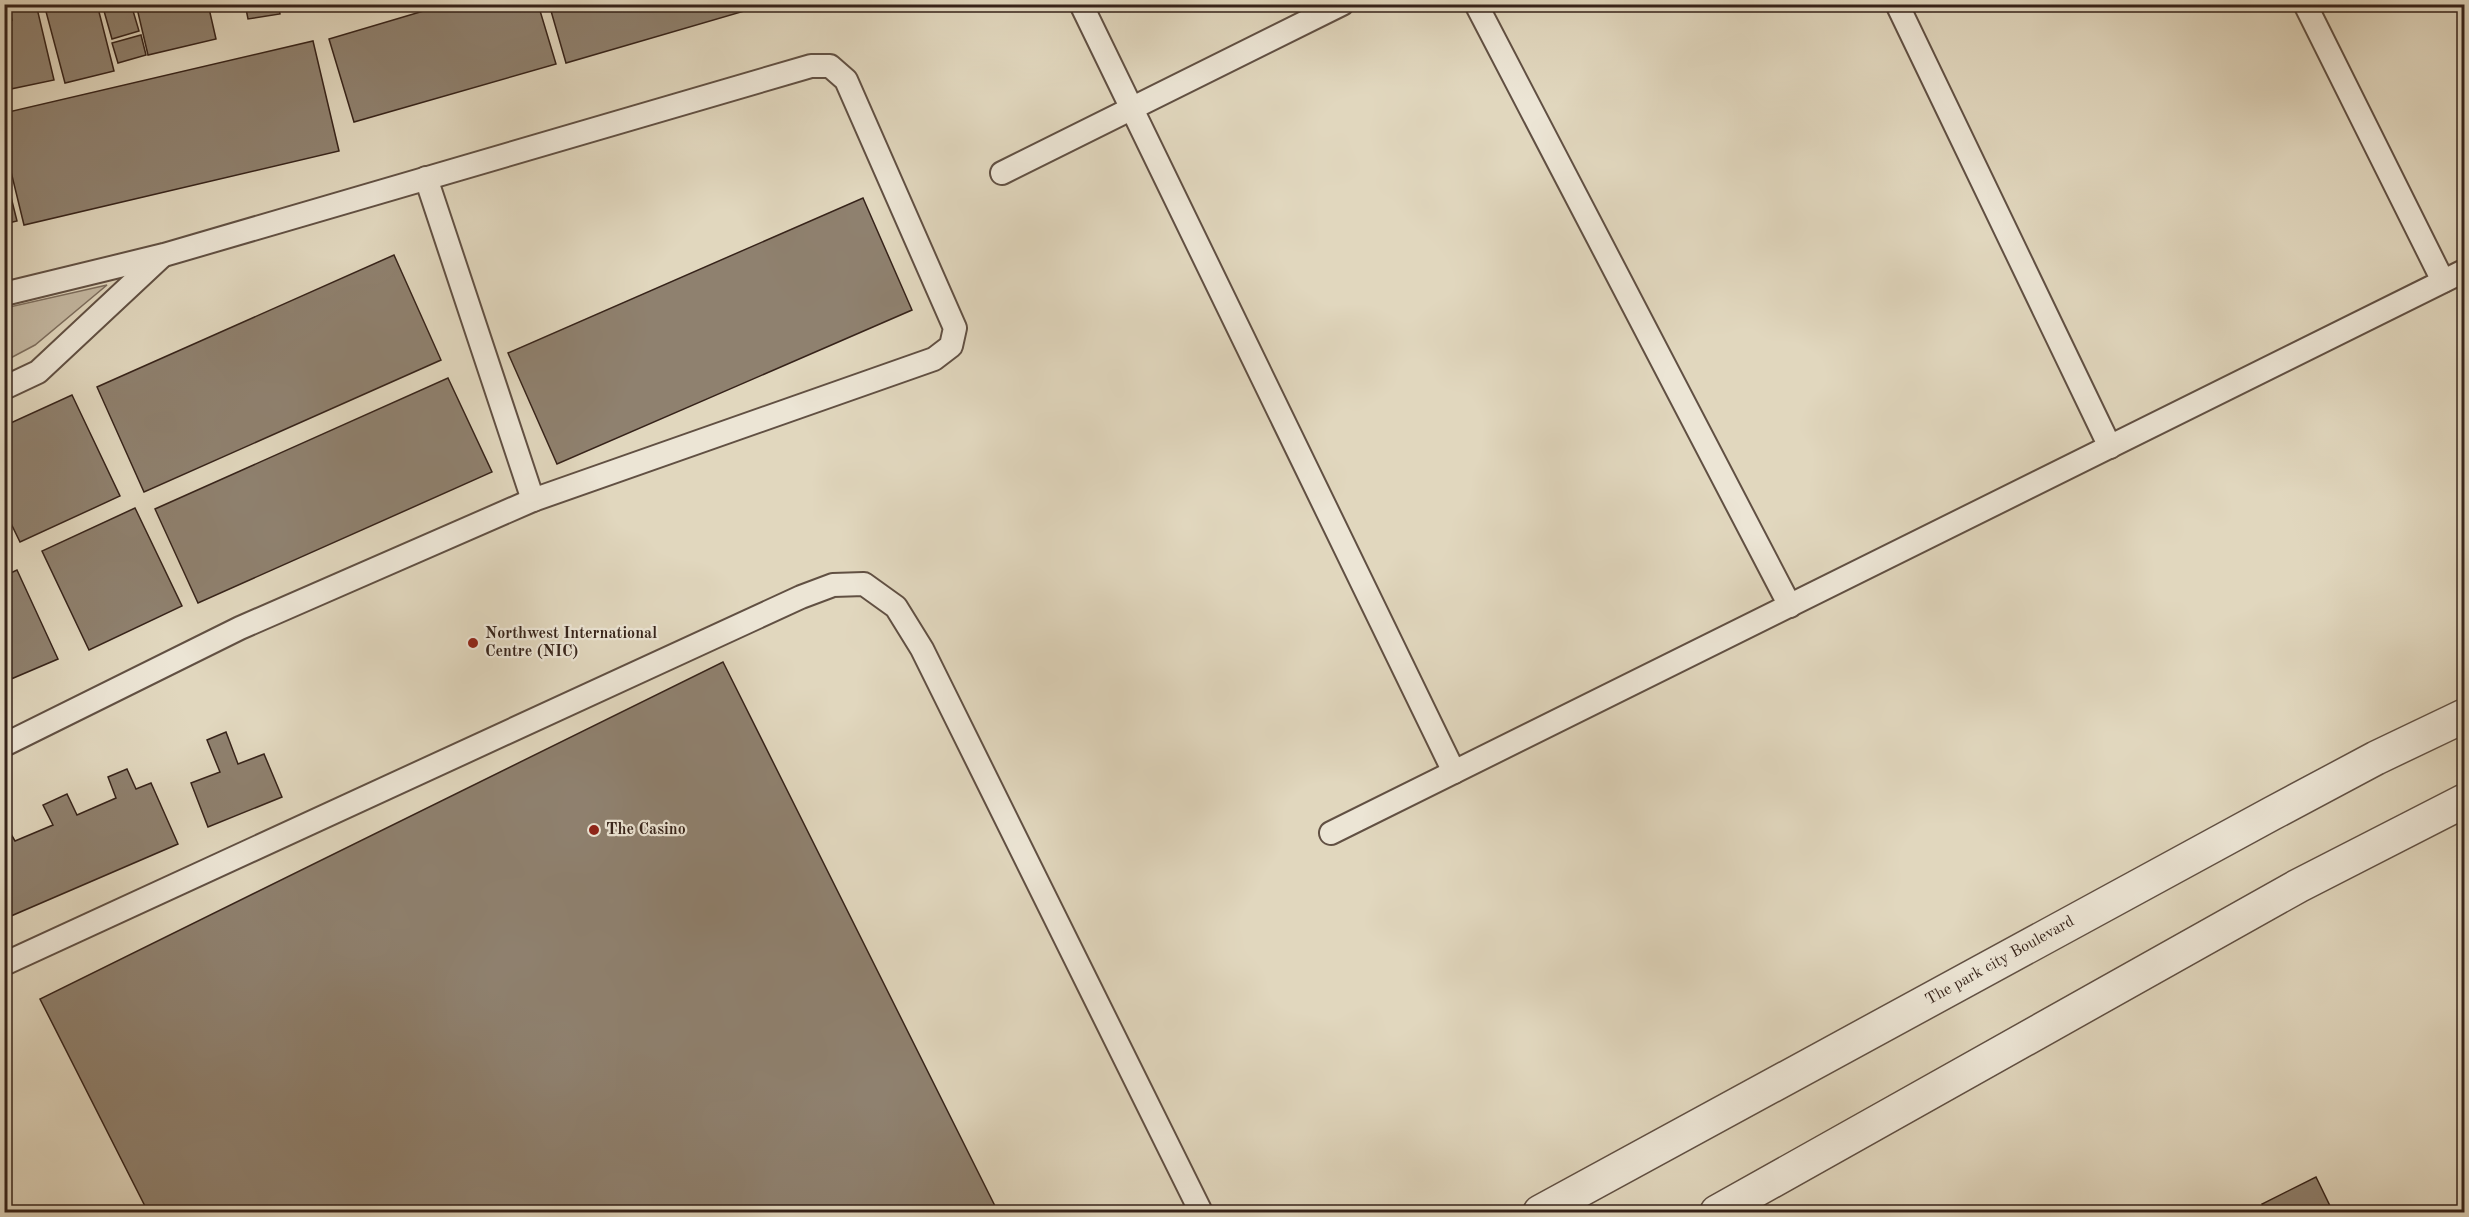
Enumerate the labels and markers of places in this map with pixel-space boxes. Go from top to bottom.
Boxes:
place label: Northwest International Centre (NIC) [485,626,657,660]
marker: Northwest International Centre (NIC) [466,636,480,650]
place label: The Casino [606,822,686,838]
marker: The Casino [587,823,601,837]

